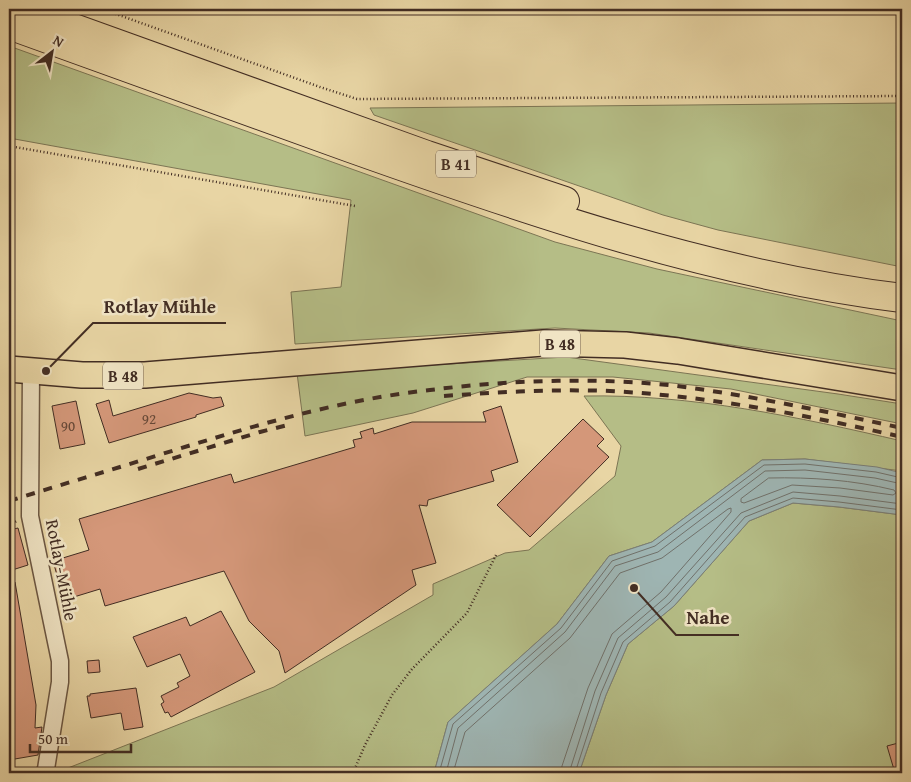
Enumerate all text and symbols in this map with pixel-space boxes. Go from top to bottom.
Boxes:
north arrow [28,28,78,78]
text: N [50,30,68,52]
road number: B 41 [436,150,476,178]
callout: Rotlay Mühle [93,289,226,323]
text: Rotlay Mühle [104,292,216,320]
road number: B 48 [540,330,580,358]
road number: B 48 [103,362,143,390]
house number: 92 [142,408,156,429]
house number: 90 [61,415,75,436]
street label: Rotlay-Mühle [39,517,85,623]
callout: Nahe [676,601,739,635]
text: Nahe [686,603,730,631]
scale bar [30,722,131,754]
text: 50 m [38,728,69,749]

